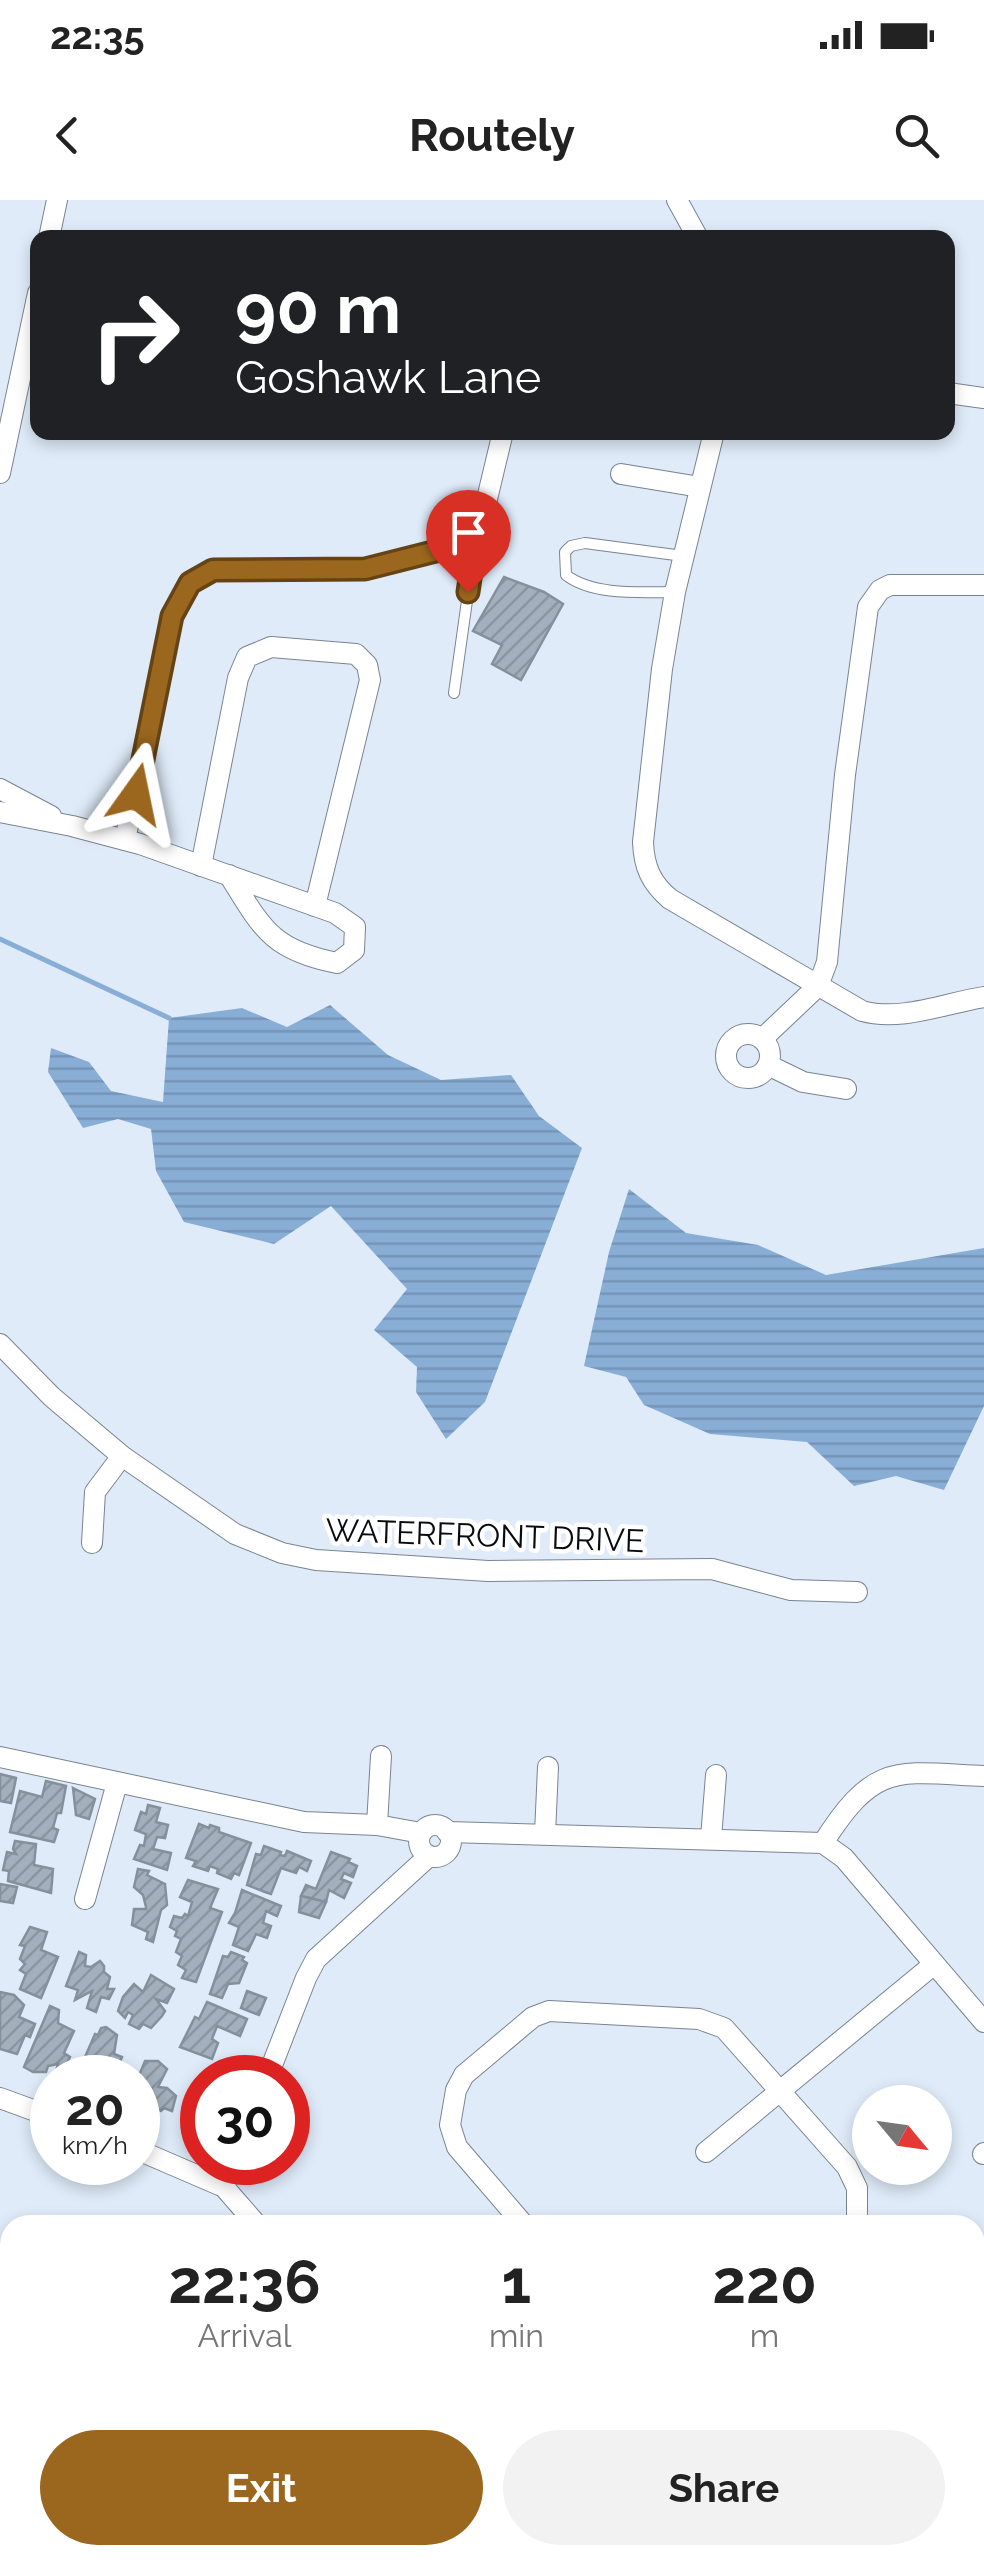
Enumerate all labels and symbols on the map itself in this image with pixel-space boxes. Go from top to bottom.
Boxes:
pin [426,490,511,593]
position arrow [84,742,188,846]
street label: WATERFRONT DRIVE [325,1511,645,1559]
speed limit sign: 30 [180,2055,310,2185]
north arrow [852,2085,952,2185]

